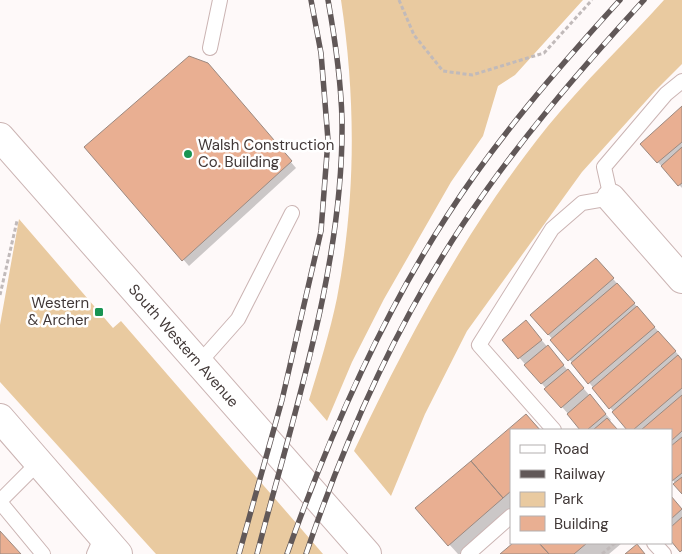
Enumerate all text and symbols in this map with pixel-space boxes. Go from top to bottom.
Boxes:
place label: Walsh Construction Co. Building [198,135,334,172]
marker: Walsh Construction Co. Building [182,148,194,160]
street label: South Western Avenue [124,280,243,411]
place label: Western & Archer [27,293,89,330]
marker: Western & Archer [93,306,105,318]
legend [510,429,672,544]
text: Road [554,439,589,459]
text: Railway [554,464,606,484]
text: Park [554,489,584,509]
text: Building [554,514,609,534]

